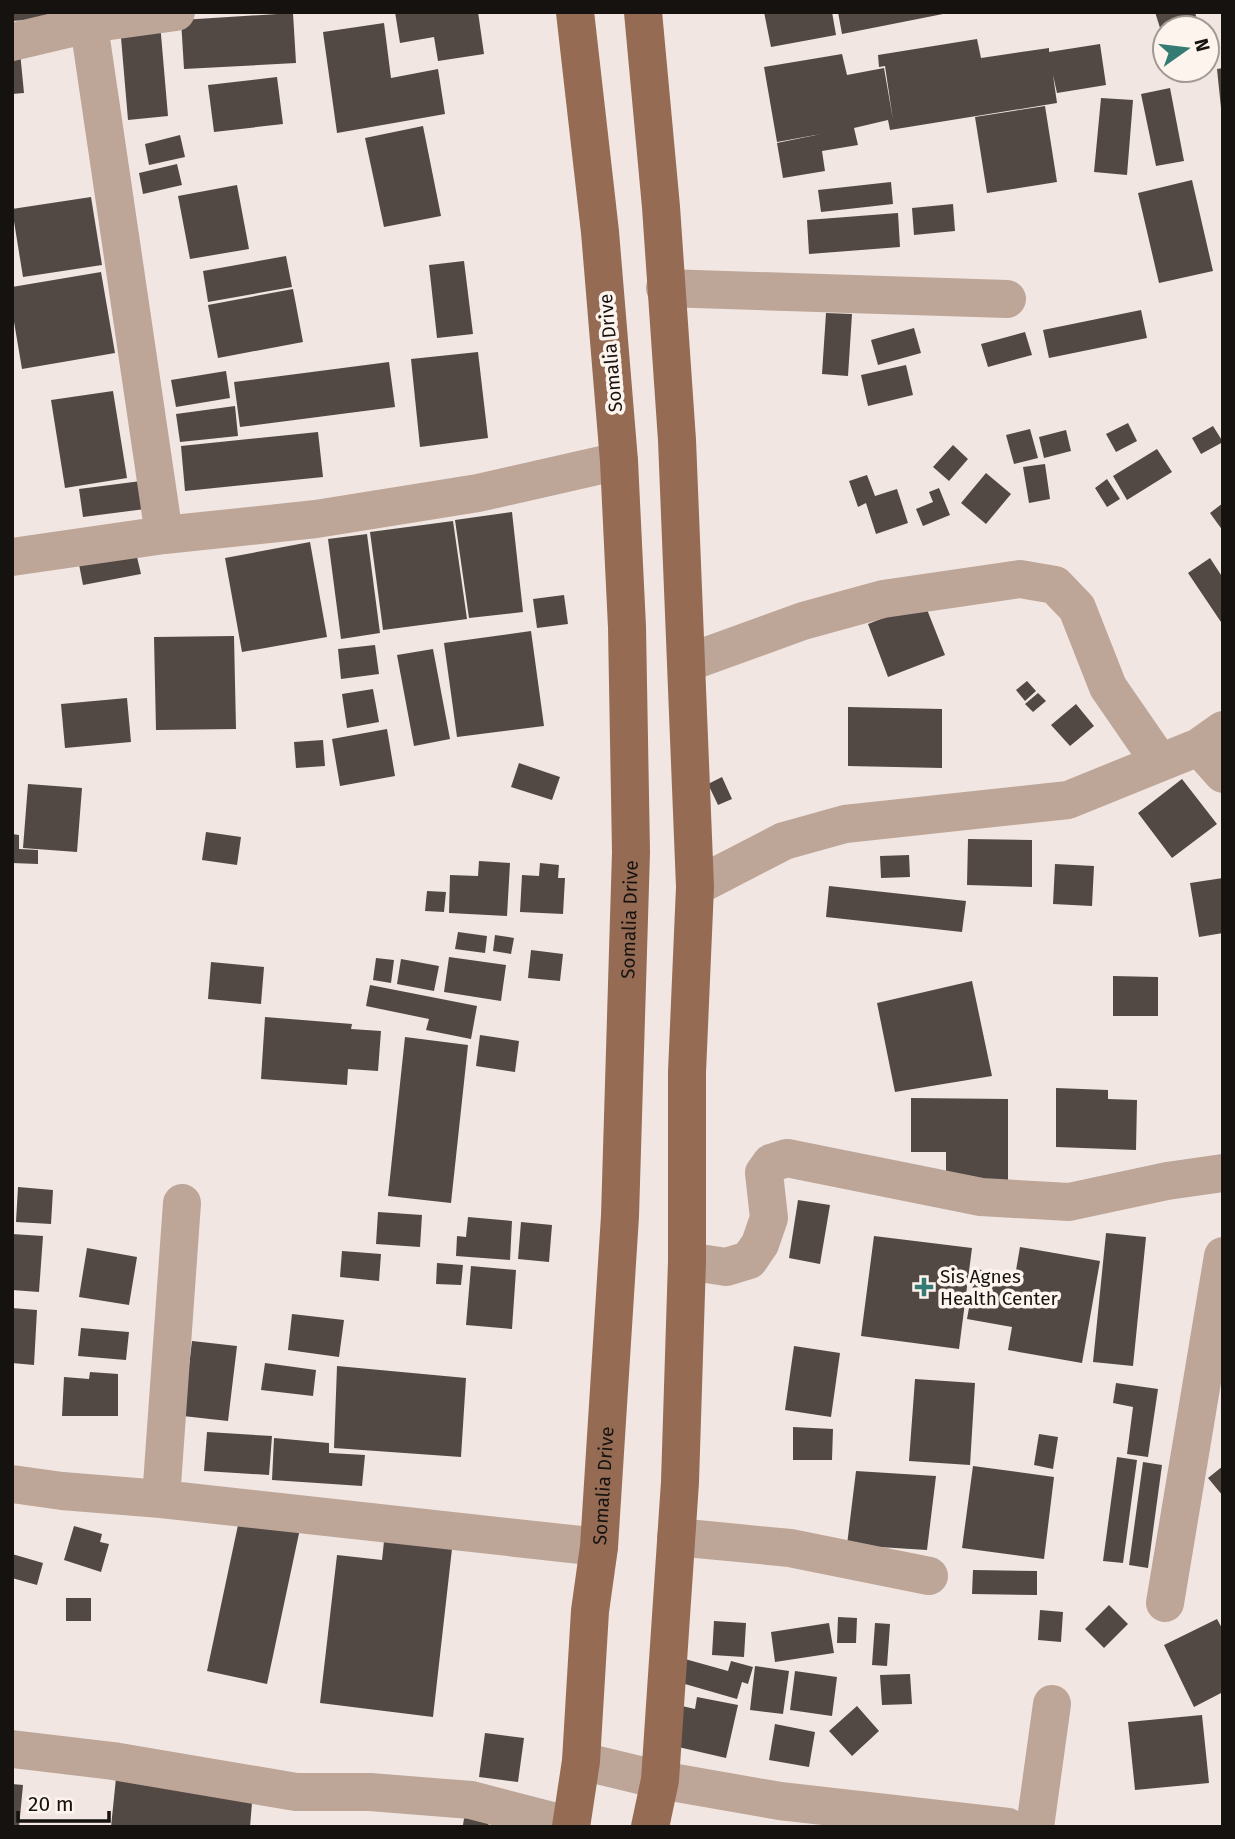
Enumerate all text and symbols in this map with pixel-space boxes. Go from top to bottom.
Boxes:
north arrow [1151,14,1221,84]
text: N [1189,36,1215,54]
street label: Somalia Drive [594,293,627,413]
street label: Somalia Drive [616,860,643,979]
place label: Sis Agnes Health Center [940,1265,1059,1310]
marker: Sis Agnes Health Center [914,1277,934,1297]
street label: Somalia Drive [588,1426,619,1546]
scale bar [18,1780,108,1824]
text: 20 m [28,1791,74,1817]

